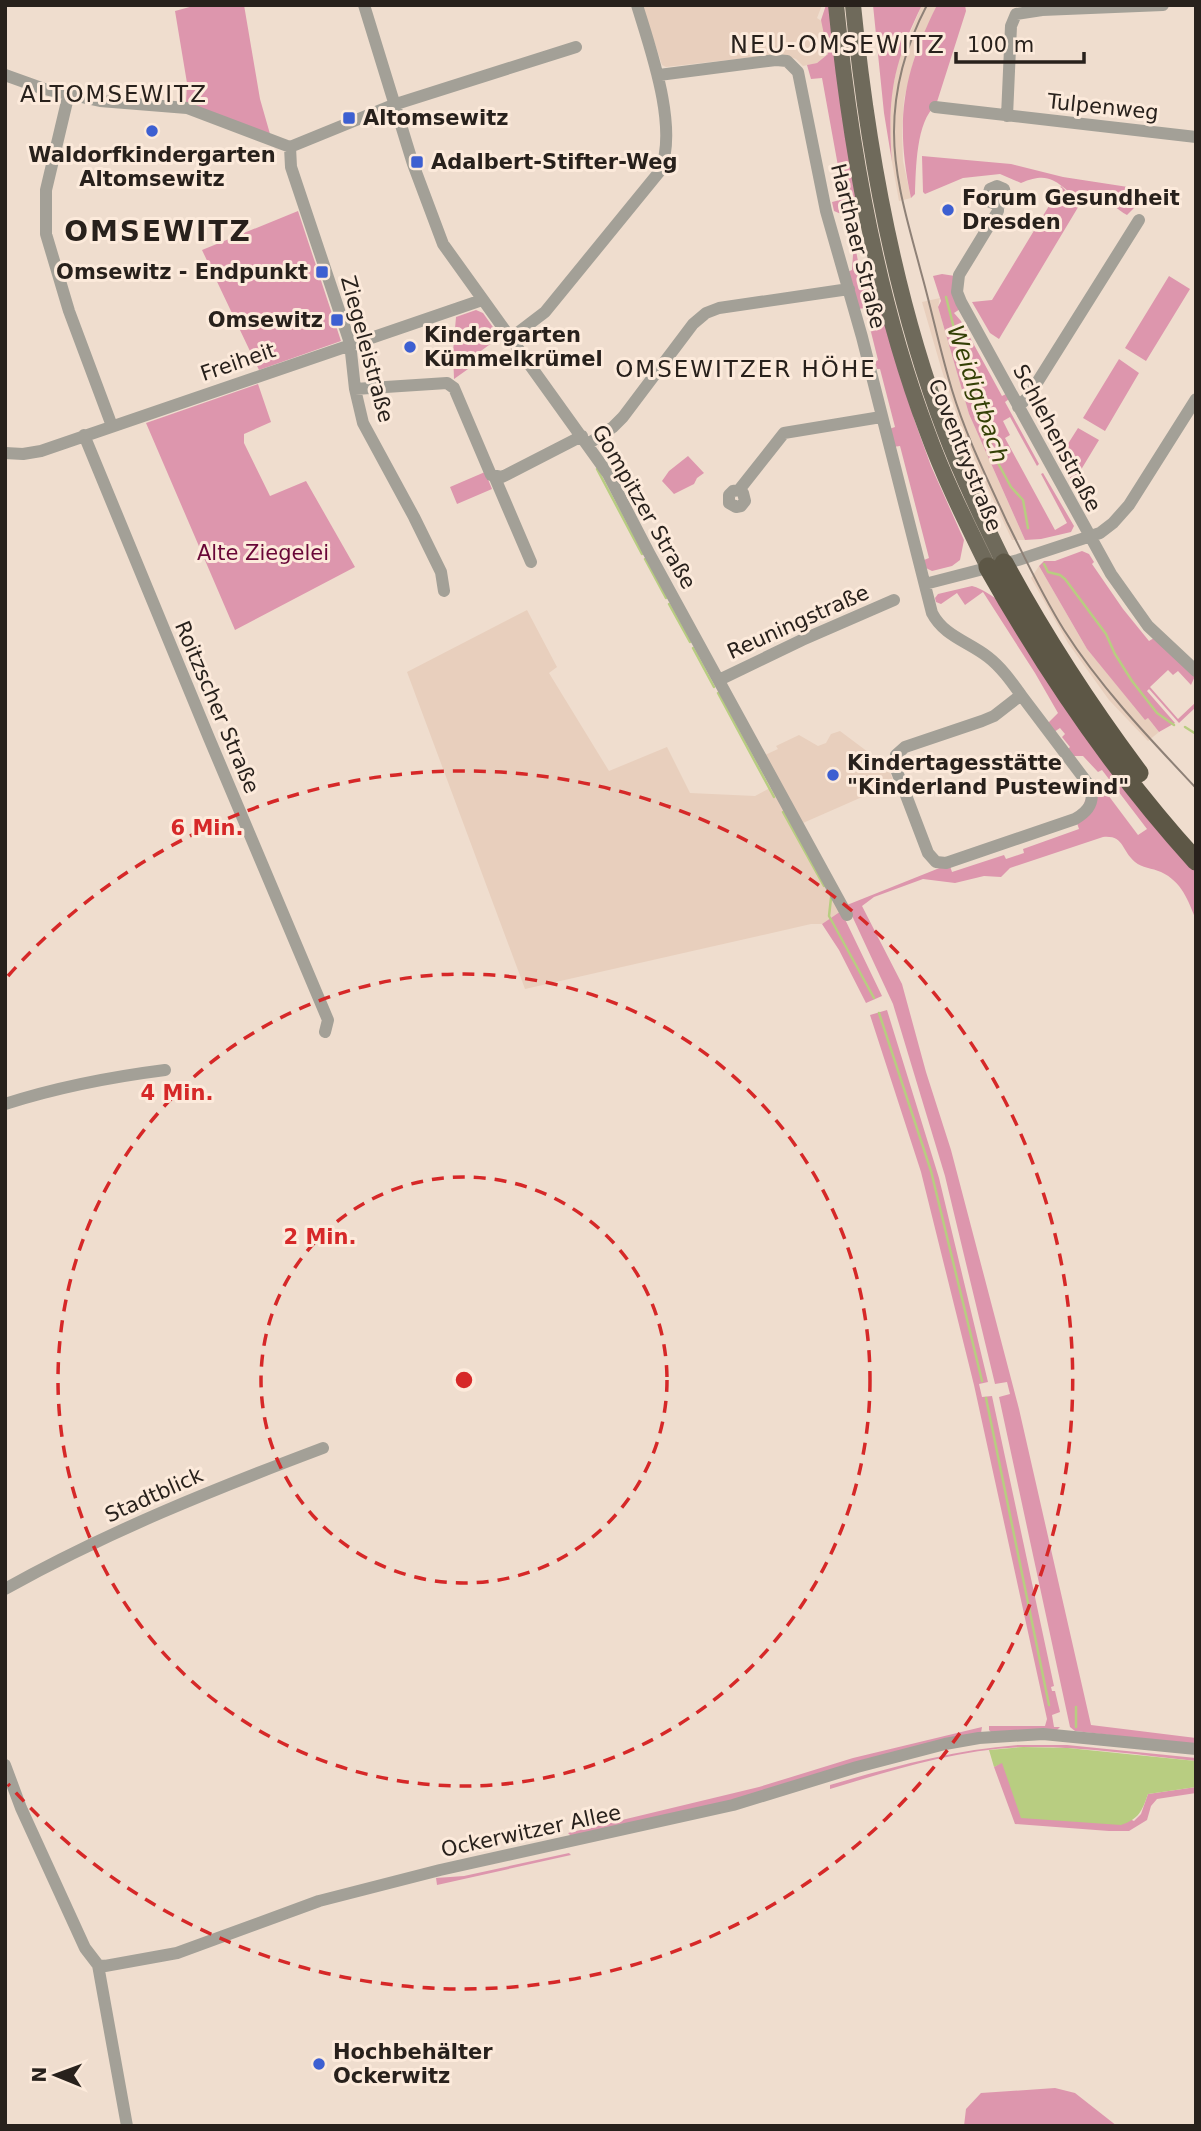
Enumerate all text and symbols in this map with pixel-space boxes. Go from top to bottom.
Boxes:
scale bar [956,21,1084,65]
district label: NEU-OMSEWITZ [730,31,946,59]
text: 100 m [967,33,1034,57]
district label: ALTOMSEWITZ [20,81,208,107]
street label: Tulpenweg [1045,89,1160,125]
place label: Altomsewitz [363,106,508,130]
marker: Altomsewitz [341,110,357,126]
marker: Waldorfkindergarten Altomsewitz [144,123,160,139]
place label: Waldorfkindergarten Altomsewitz [28,143,276,191]
place label: Adalbert-Stifter-Weg [431,150,678,174]
marker: Adalbert-Stifter-Weg [409,154,425,170]
street label: Harthaer Straße [826,161,890,331]
place label: Forum Gesundheit Dresden [962,186,1180,234]
marker: Forum Gesundheit Dresden [940,202,956,218]
district label: OMSEWITZ [64,215,252,248]
place label: Omsewitz - Endpunkt [56,260,308,284]
marker: Omsewitz - Endpunkt [314,264,330,280]
street label: Ziegeleistraße [336,273,398,425]
place label: Omsewitz [208,308,323,332]
marker: Omsewitz [329,312,345,328]
water label: Weidigtbach [942,322,1014,466]
place label: Kindergarten Kümmelkrümel [424,323,603,371]
street label: Freiheit [197,338,279,386]
marker: Kindergarten Kümmelkrümel [402,339,418,355]
district label: OMSEWITZER HÖHE [615,355,877,382]
street label: Schlehenstraße [1008,360,1106,516]
street label: Coventrystraße [923,375,1007,535]
street label: Gompitzer Straße [587,421,701,593]
park label: Alte Ziegelei [197,541,329,565]
street label: Reuningstraße [723,580,873,664]
street label: Roitzscher Straße [170,617,264,797]
place label: Kindertagesstätte "Kinderland Pustewind" [847,751,1129,799]
marker: Kindertagesstätte "Kinderland Pustewind" [825,767,841,783]
text: 6 Min. [171,816,243,840]
text: 4 Min. [141,1081,213,1105]
text: 2 Min. [284,1225,356,1249]
centre of rings [452,1368,476,1392]
street label: Stadtblick [101,1462,207,1527]
street label: Ockerwitzer Allee [439,1800,623,1862]
north arrow [21,2040,91,2110]
place label: Hochbehälter Ockerwitz [333,2040,493,2088]
marker: Hochbehälter Ockerwitz [311,2056,327,2072]
text: N [28,2067,50,2083]

